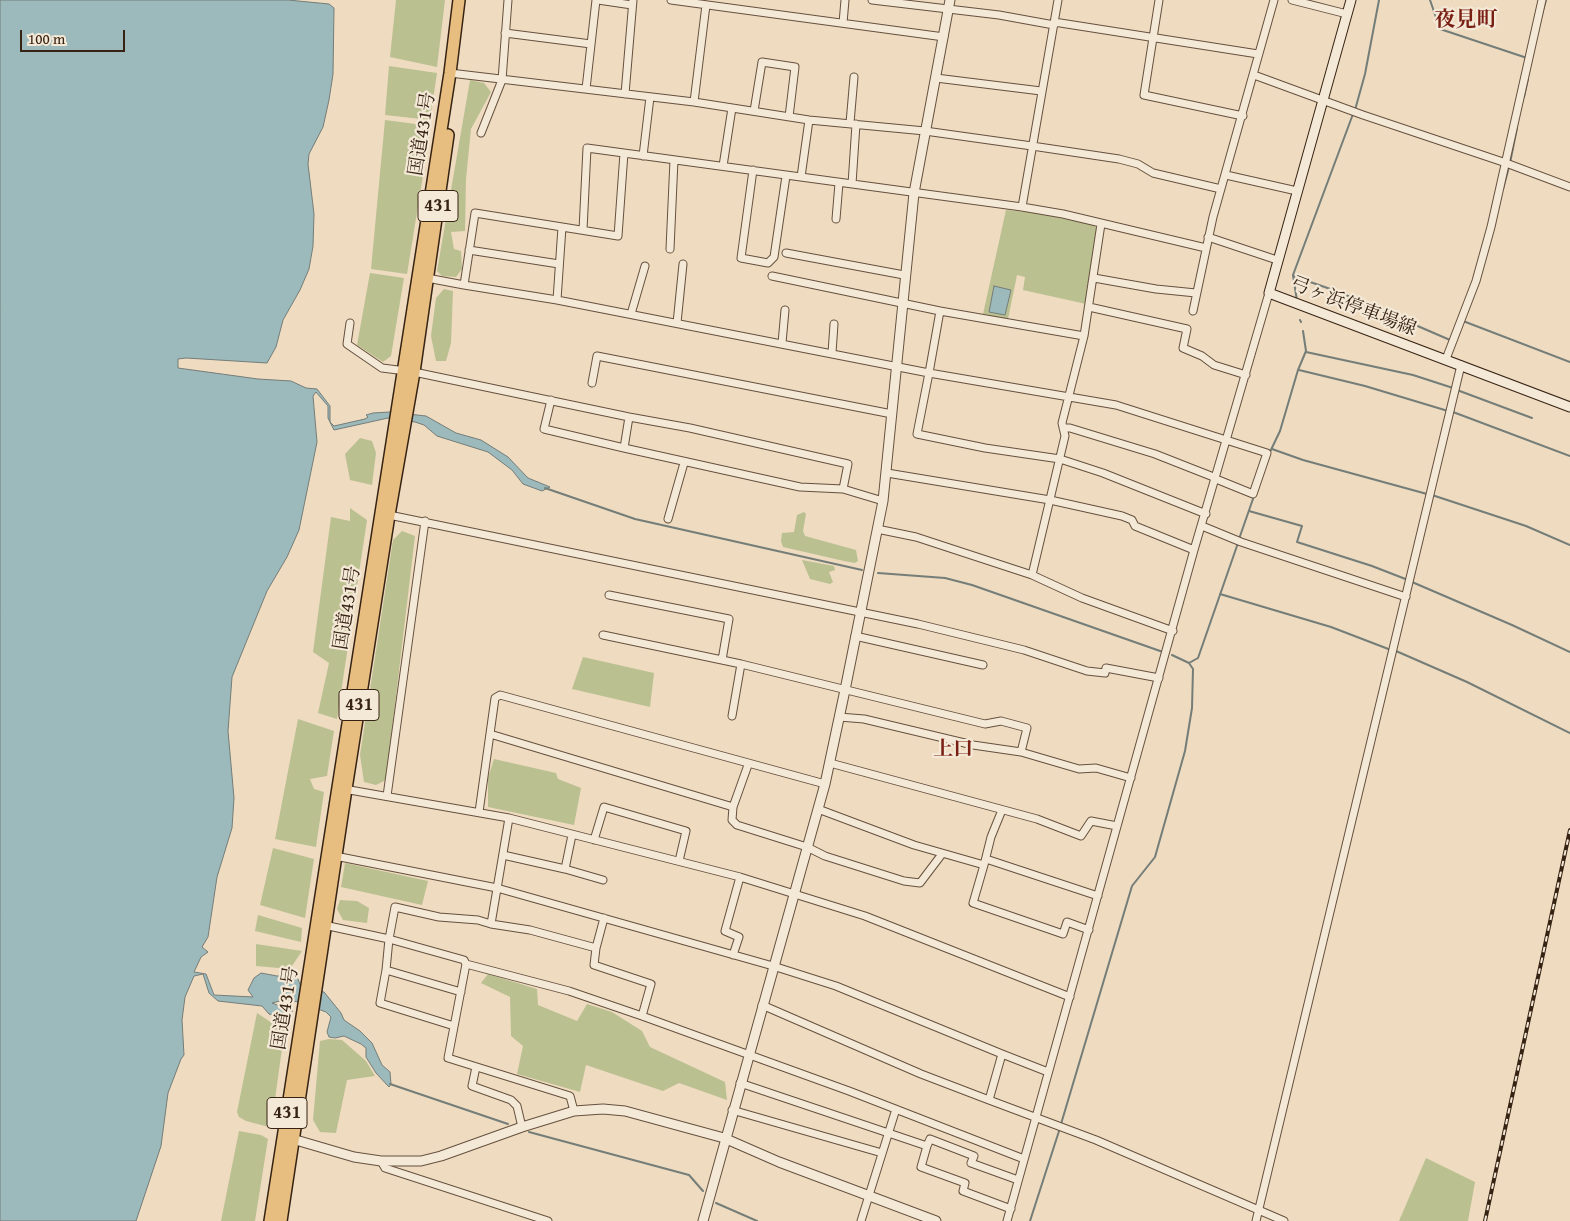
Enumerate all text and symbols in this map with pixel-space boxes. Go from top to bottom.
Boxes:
district label: 夜見町 [1435,8,1497,34]
scale bar [22,20,128,52]
text: 100 m [28,28,65,49]
street label: 国道431号 [405,91,441,177]
road number: 431 [418,190,458,222]
street label: 弓ヶ浜停車場線 [1287,273,1419,341]
street label: 国道431号 [330,565,366,651]
road number: 431 [339,690,379,720]
district label: 上口 [933,738,973,762]
street label: 国道431号 [268,965,304,1051]
road number: 431 [267,1098,307,1128]

